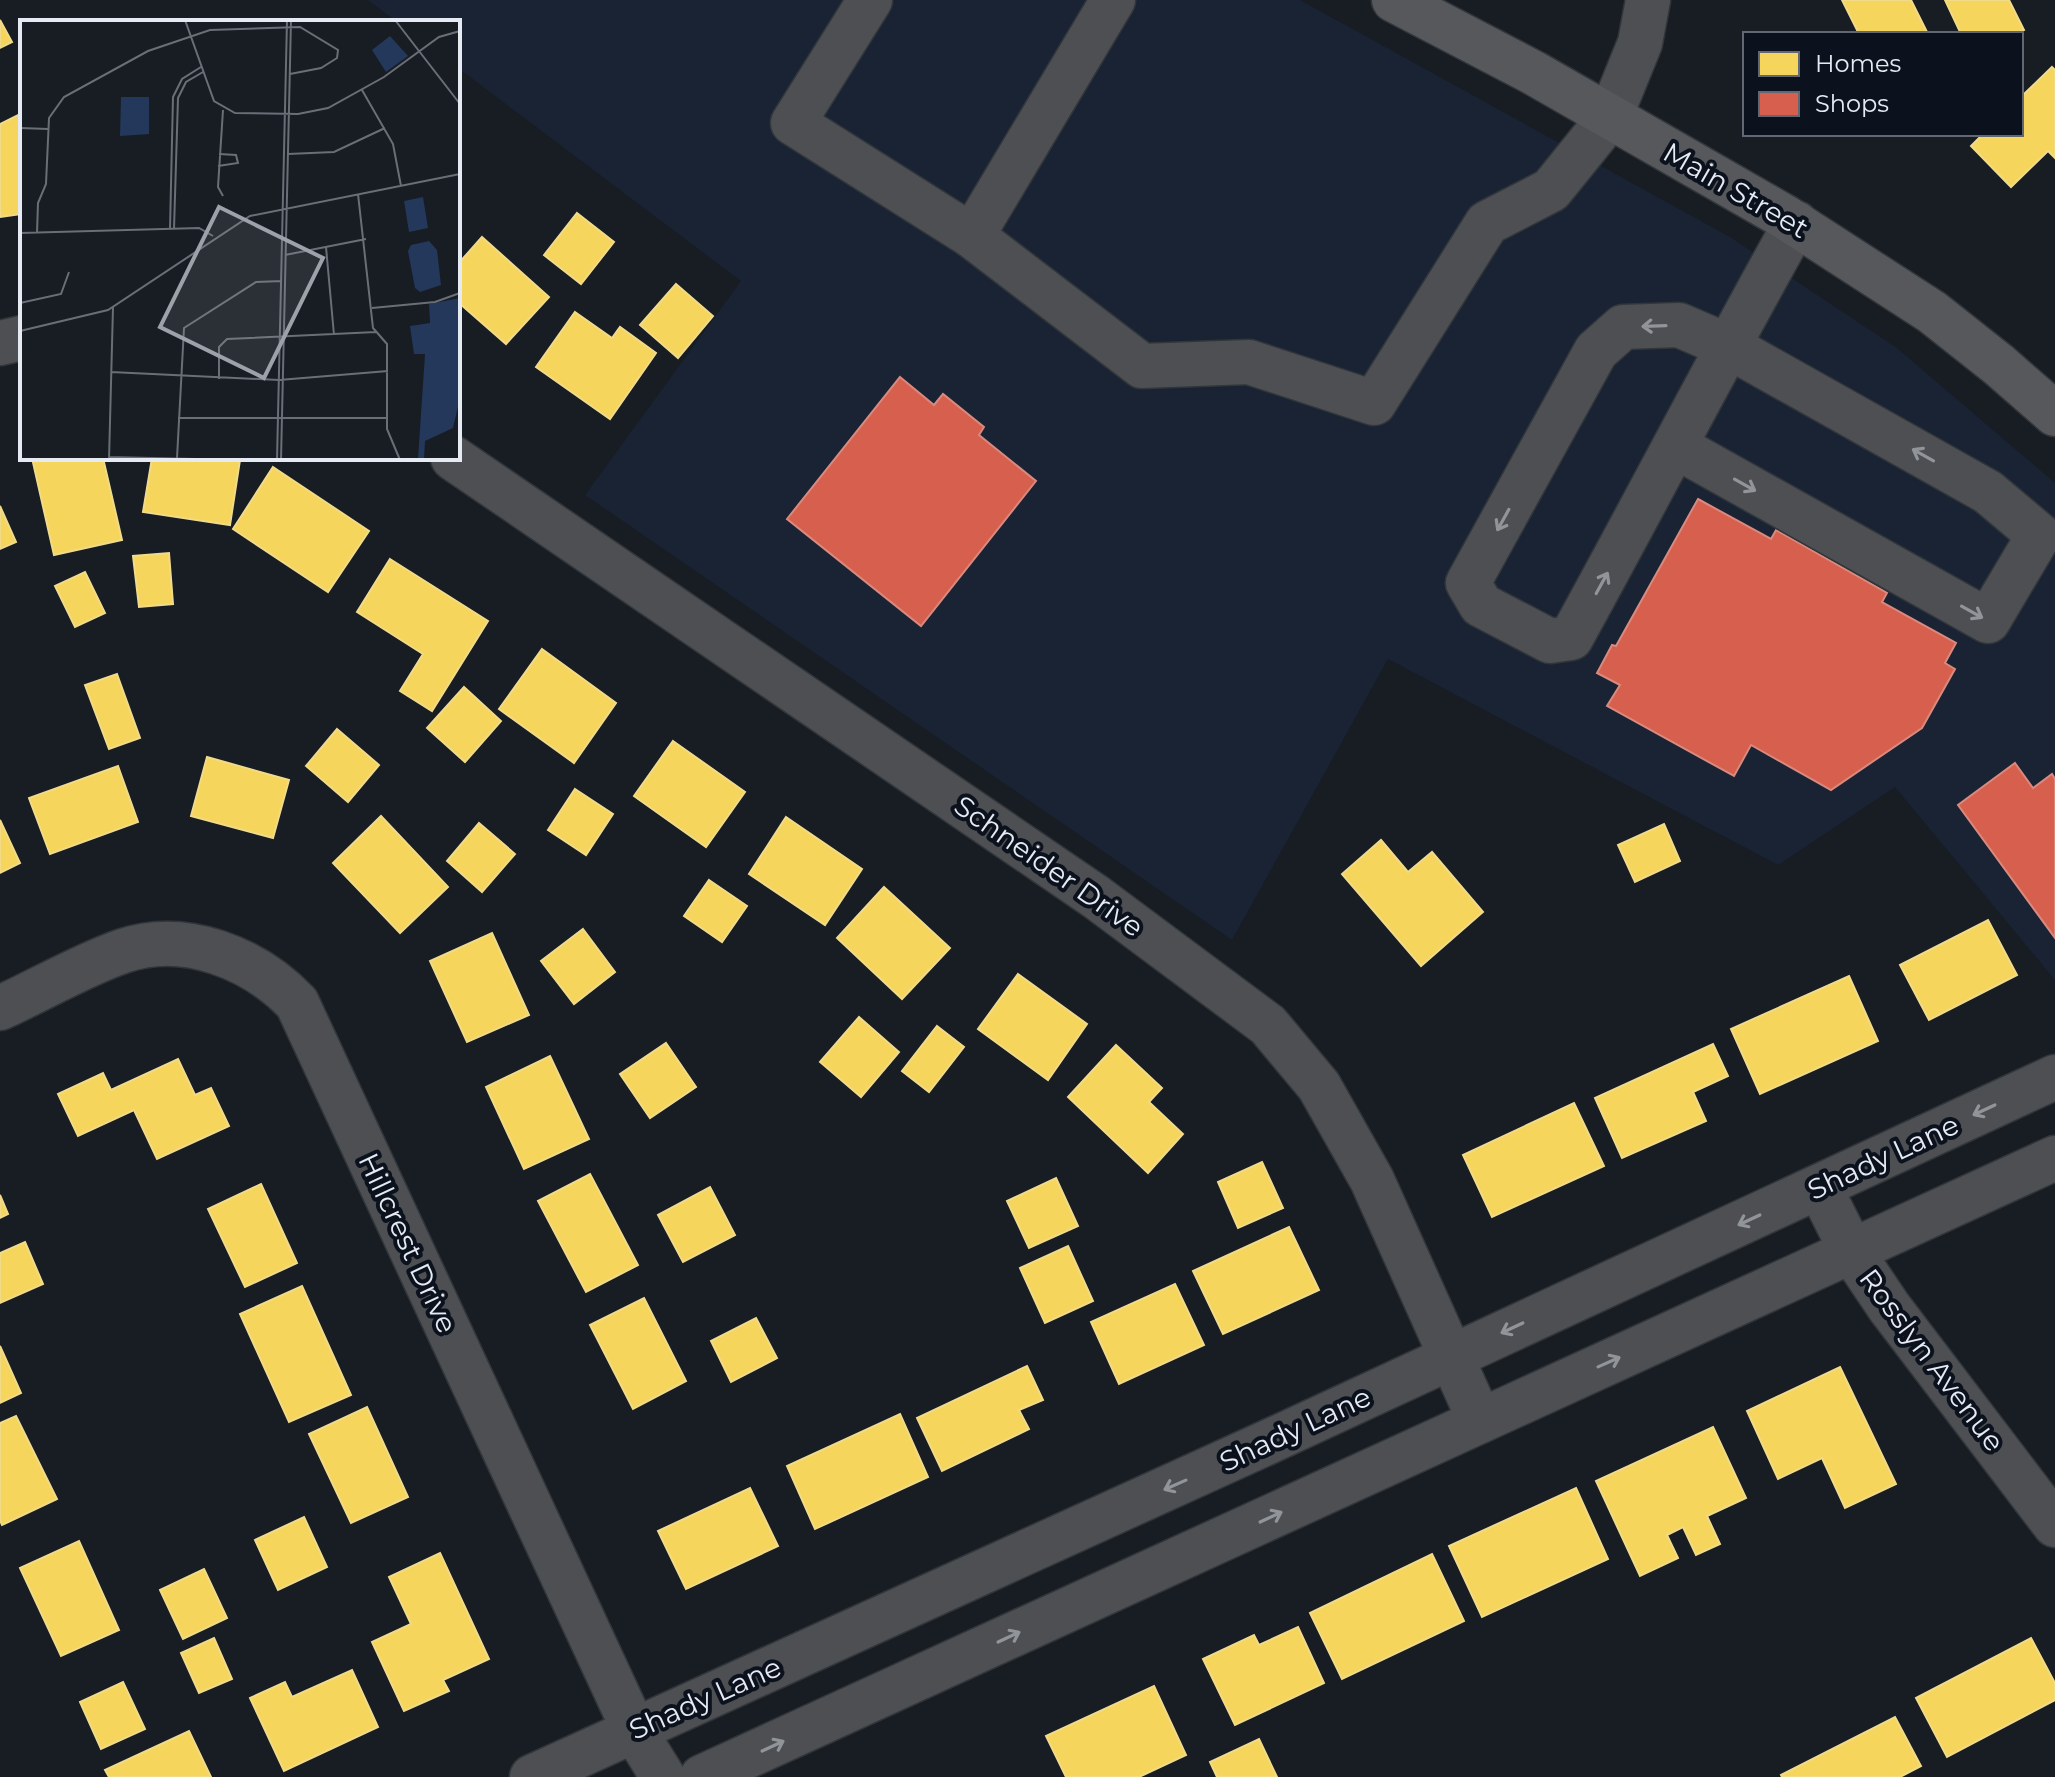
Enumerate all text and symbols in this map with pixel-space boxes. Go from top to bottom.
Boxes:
inset map [20,20,460,460]
legend [1743,32,2023,136]
text: Homes [1815,49,1901,78]
text: Shops [1815,89,1889,118]
street label: Main Street [1657,135,1815,245]
one-way arrow [1641,318,1668,333]
one-way arrow [1912,447,1935,463]
one-way arrow [1732,478,1756,493]
one-way arrow [1495,507,1510,531]
one-way arrow [1594,572,1610,595]
one-way arrow [1959,605,1983,620]
street label: Schneider Drive [948,788,1150,944]
one-way arrow [1972,1103,1996,1118]
street label: Shady Lane [1802,1107,1964,1207]
street label: Hillcrest Drive [351,1148,465,1338]
one-way arrow [1737,1213,1761,1228]
street label: Rosslyn Avenue [1852,1262,2012,1458]
one-way arrow [1500,1321,1524,1336]
one-way arrow [1597,1354,1621,1369]
street label: Shady Lane [1214,1379,1376,1479]
one-way arrow [1163,1478,1187,1493]
one-way arrow [1259,1509,1283,1524]
one-way arrow [997,1629,1021,1644]
street label: Shady Lane [624,1649,786,1747]
one-way arrow [761,1738,785,1753]

